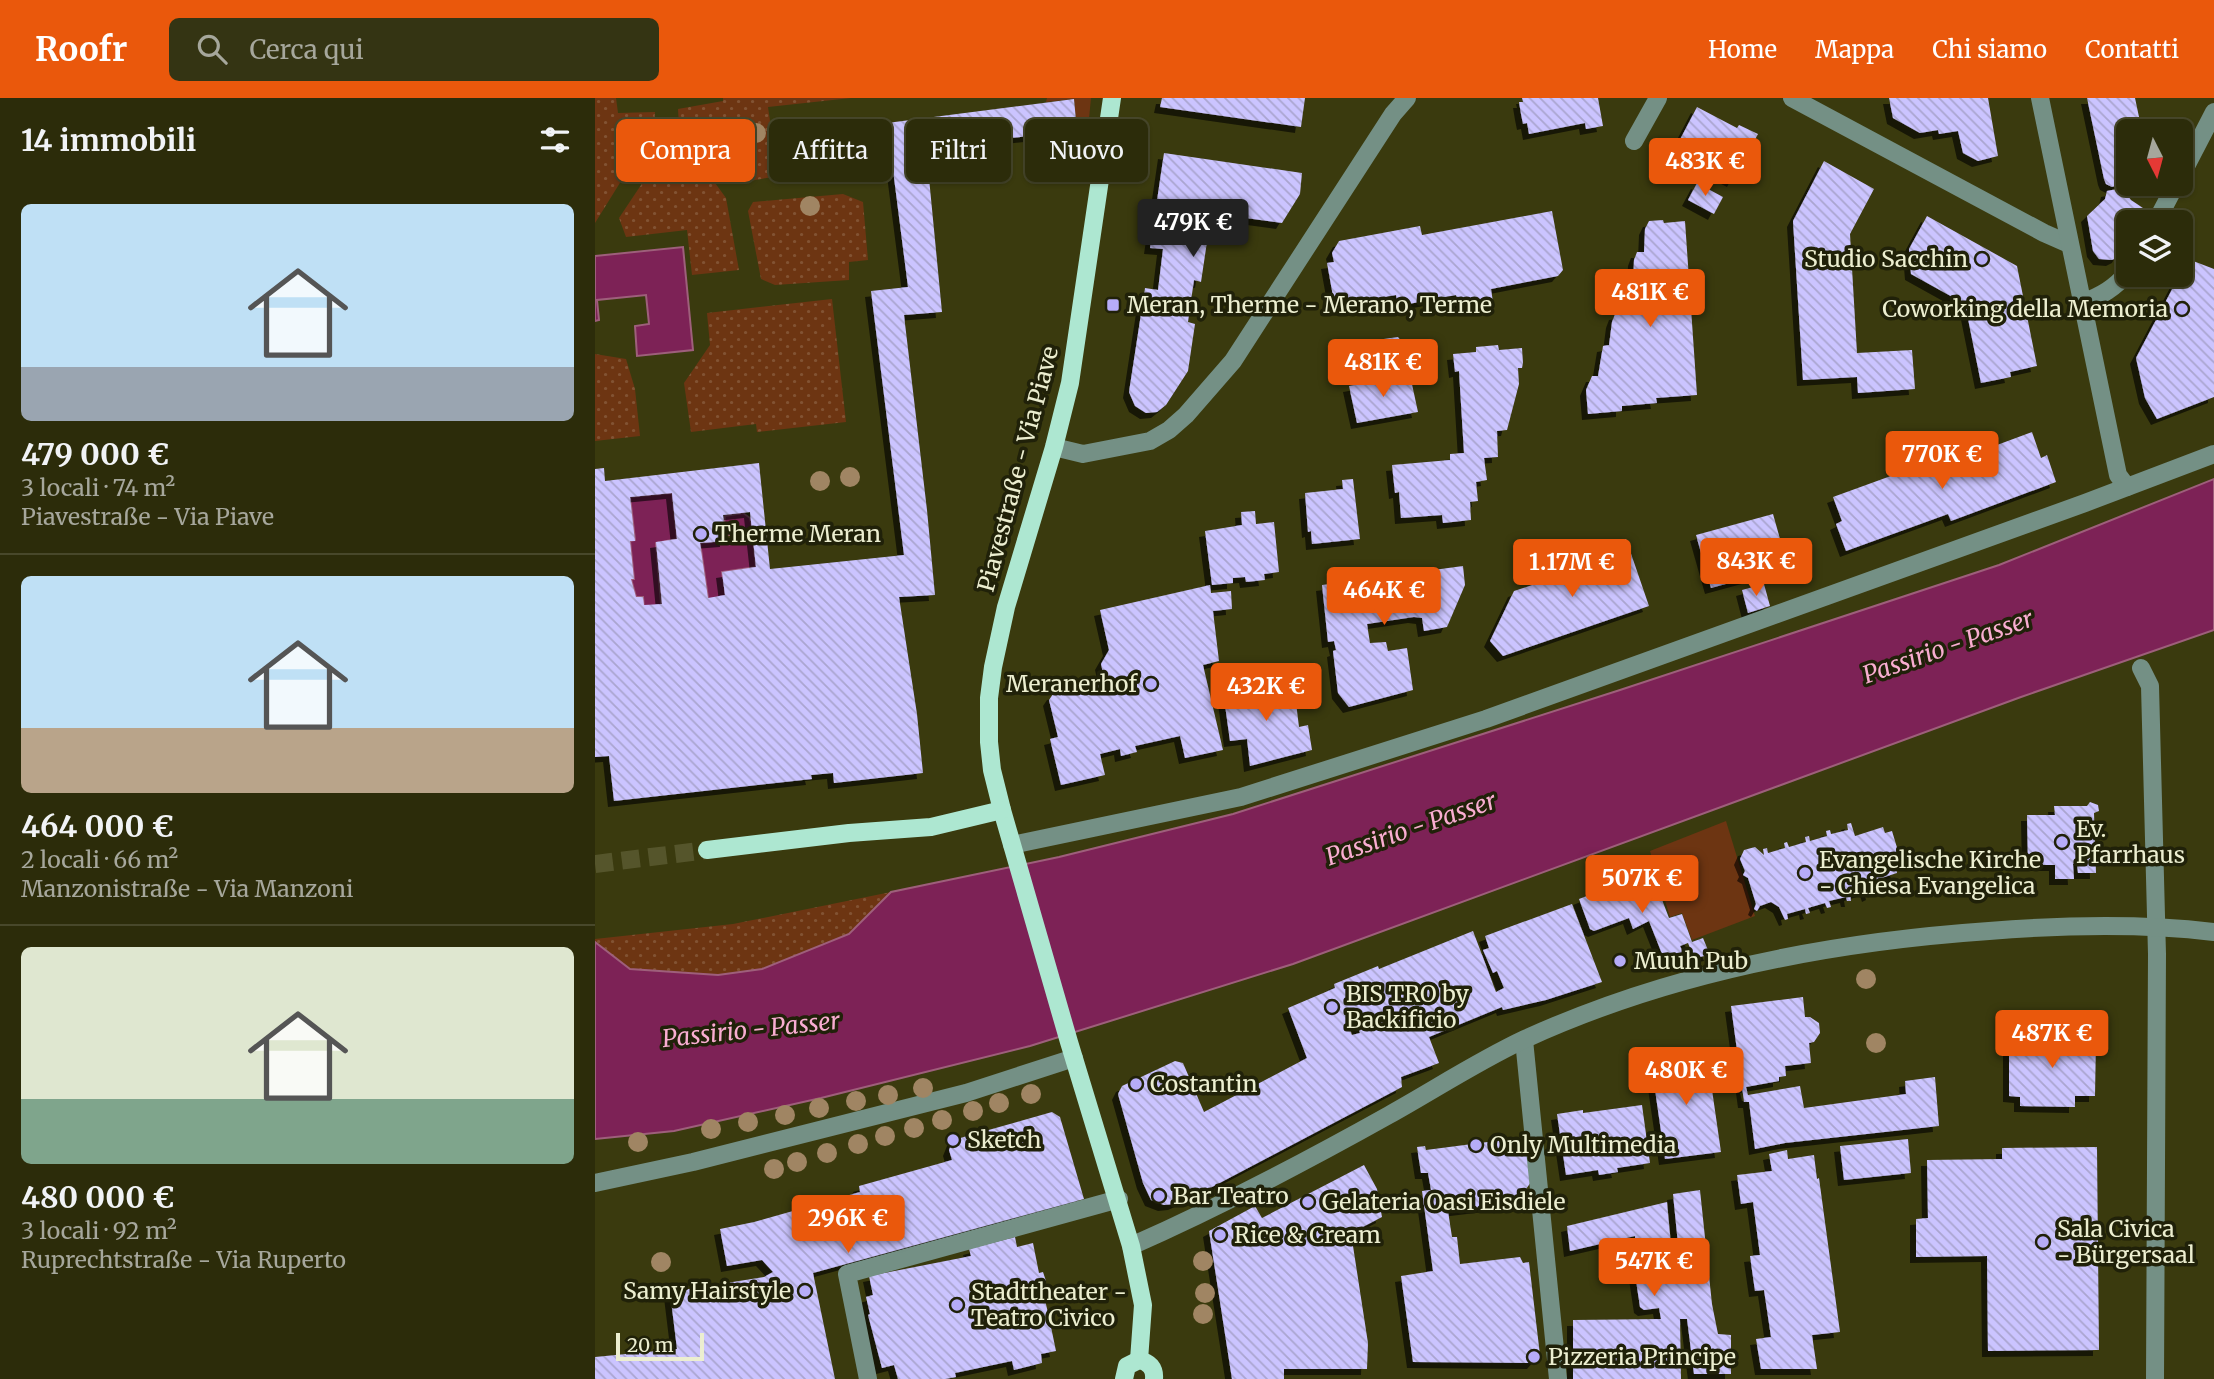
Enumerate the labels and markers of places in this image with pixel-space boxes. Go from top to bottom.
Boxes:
pin: 483K € [1648,139,1762,198]
pin: 479K € [1136,200,1250,259]
place label: Studio Sacchin [1804,244,1968,273]
marker: Studio Sacchin [1974,251,1990,267]
pin: 481K € [1593,270,1707,329]
place label: Meran, Therme - Merano, Terme [1127,290,1492,319]
place label: Coworking della Memoria [1882,294,2168,323]
marker: Meran, Therme - Merano, Terme [1105,297,1121,313]
marker: Coworking della Memoria [2174,301,2190,317]
pin: 481K € [1326,340,1440,399]
pin: 770K € [1885,432,1999,491]
place label: Therme Meran [715,519,881,548]
marker: Therme Meran [693,526,709,542]
pin: 843K € [1699,538,1813,598]
pin: 1.17M € [1507,540,1637,599]
pin: 464K € [1327,568,1441,627]
pin: 432K € [1209,664,1323,723]
place label: Meranerhof [1006,669,1138,698]
marker: Meranerhof [1143,676,1159,692]
place label: Ev. Pfarrhaus [2076,814,2185,869]
marker: Ev. Pfarrhaus [2054,834,2070,850]
place label: Evangelische Kirche - Chiesa Evangelica [1819,845,2041,900]
pin: 507K € [1585,856,1699,915]
marker: Evangelische Kirche - Chiesa Evangelica [1797,865,1813,881]
place label: Muuh Pub [1634,946,1748,975]
marker: Muuh Pub [1612,953,1628,969]
place label: BIS TRO by Backificio [1346,979,1470,1034]
marker: BIS TRO by Backificio [1324,999,1340,1015]
pin: 487K € [1995,1010,2109,1070]
pin: 480K € [1629,1048,1743,1107]
place label: Costantin [1150,1069,1258,1098]
marker: Costantin [1128,1076,1144,1092]
place label: Sketch [967,1125,1042,1154]
place label: Only Multimedia [1490,1130,1676,1159]
marker: Sketch [945,1132,961,1148]
marker: Only Multimedia [1468,1137,1484,1153]
place label: Bar Teatro [1173,1181,1289,1210]
place label: Gelateria Oasi Eisdiele [1322,1187,1565,1216]
marker: Bar Teatro [1151,1188,1167,1204]
marker: Gelateria Oasi Eisdiele [1300,1194,1316,1210]
pin: 296K € [791,1196,905,1255]
place label: Sala Civica - Bürgersaal [2057,1214,2195,1269]
place label: Rice & Cream [1234,1220,1381,1249]
marker: Rice & Cream [1212,1227,1228,1243]
marker: Sala Civica - Bürgersaal [2035,1234,2051,1250]
pin: 547K € [1597,1238,1711,1298]
place label: Samy Hairstyle [623,1276,791,1305]
place label: Stadttheater - Teatro Civico [971,1277,1127,1332]
marker: Samy Hairstyle [797,1283,813,1299]
marker: Stadttheater - Teatro Civico [949,1297,965,1313]
place label: Pizzeria Principe [1548,1342,1736,1371]
marker: Pizzeria Principe [1526,1349,1542,1365]

